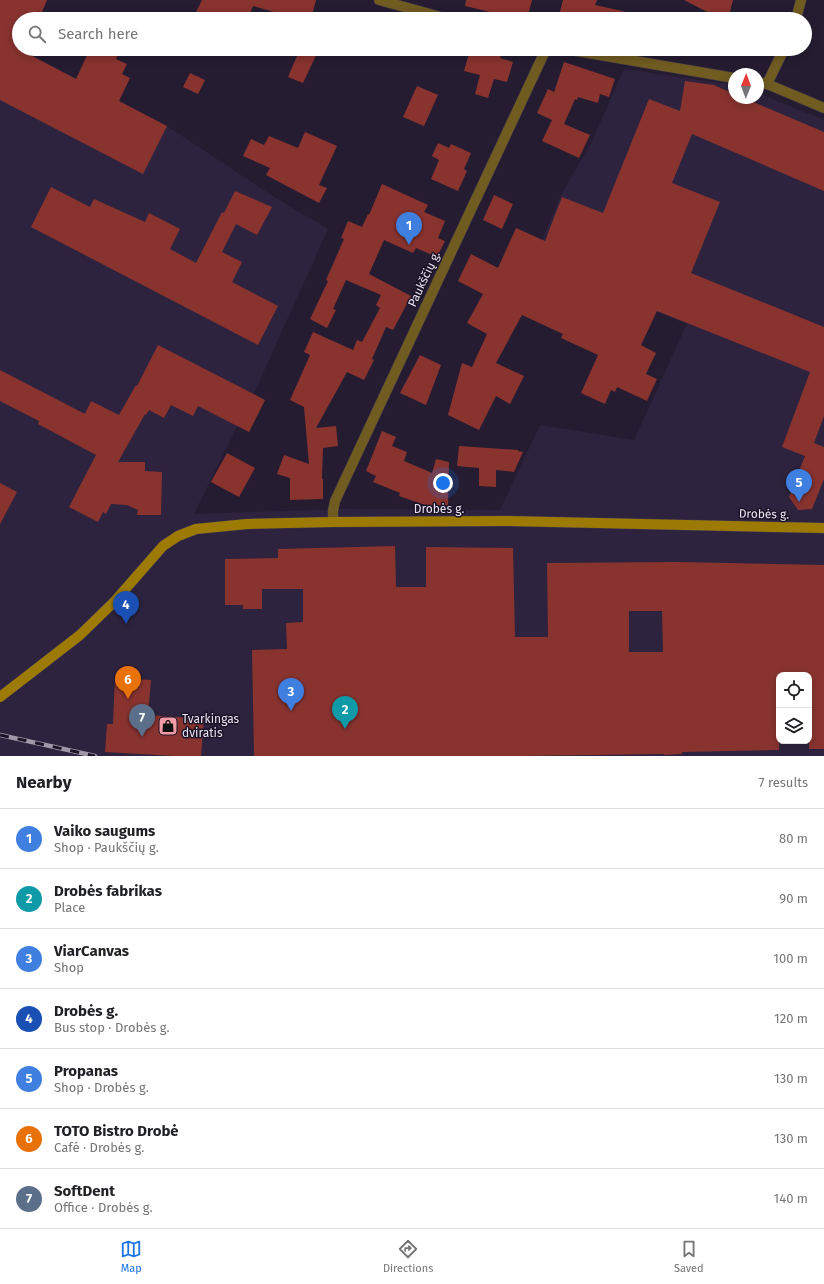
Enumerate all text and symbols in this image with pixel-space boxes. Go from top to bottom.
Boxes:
search box [12,12,812,56]
icon: search [26,23,48,45]
text: Search here [58,25,138,43]
north arrow [728,68,764,104]
pin: 1 [396,212,422,245]
street label: Paukščių g. [405,249,443,309]
pin: 5 [786,469,812,502]
your location [433,473,453,493]
street label: Drobės g. [414,502,464,516]
street label: Drobės g. [739,507,790,521]
pin: 4 [113,591,139,624]
pin: 6 [115,666,141,699]
map controls [776,672,812,744]
button: locate [776,672,812,708]
pin: 3 [278,678,304,711]
pin: 2 [332,696,358,729]
pin: 7 [129,704,155,737]
button: layers [776,708,812,744]
place label: Tvarkingas dviratis [182,712,240,740]
shop icon: Tvarkingas dviratis [157,715,179,737]
text: Nearby [16,772,71,793]
text: 7 results [759,775,808,790]
text: Vaiko saugums [54,822,155,840]
text: 1 [26,831,32,846]
text: 80 m [779,831,808,846]
text: Shop · Paukščių g. [54,840,159,855]
text: Drobės fabrikas [54,882,162,900]
text: 2 [26,891,32,906]
text: 90 m [779,891,808,906]
text: Place [54,900,85,915]
text: ViarCanvas [54,942,129,960]
text: 3 [26,951,32,966]
text: 100 m [773,951,808,966]
text: Shop [54,960,84,975]
text: Drobės g. [54,1002,118,1020]
text: 4 [25,1011,33,1026]
text: 120 m [774,1011,808,1026]
text: Bus stop · Drobės g. [54,1020,170,1035]
text: Propanas [54,1062,118,1080]
text: 5 [26,1071,32,1086]
text: 130 m [774,1071,808,1086]
text: Shop · Drobės g. [54,1080,149,1095]
text: TOTO Bistro Drobė [54,1122,179,1140]
text: 6 [25,1131,33,1146]
text: 130 m [774,1131,808,1146]
text: Café · Drobės g. [54,1140,144,1155]
text: SoftDent [54,1182,115,1200]
text: 7 [26,1191,32,1206]
text: 140 m [774,1191,808,1206]
text: Office · Drobės g. [54,1200,153,1215]
tab: Map [120,1238,142,1275]
tab: Directions [383,1238,433,1275]
tab: Saved [674,1238,704,1275]

